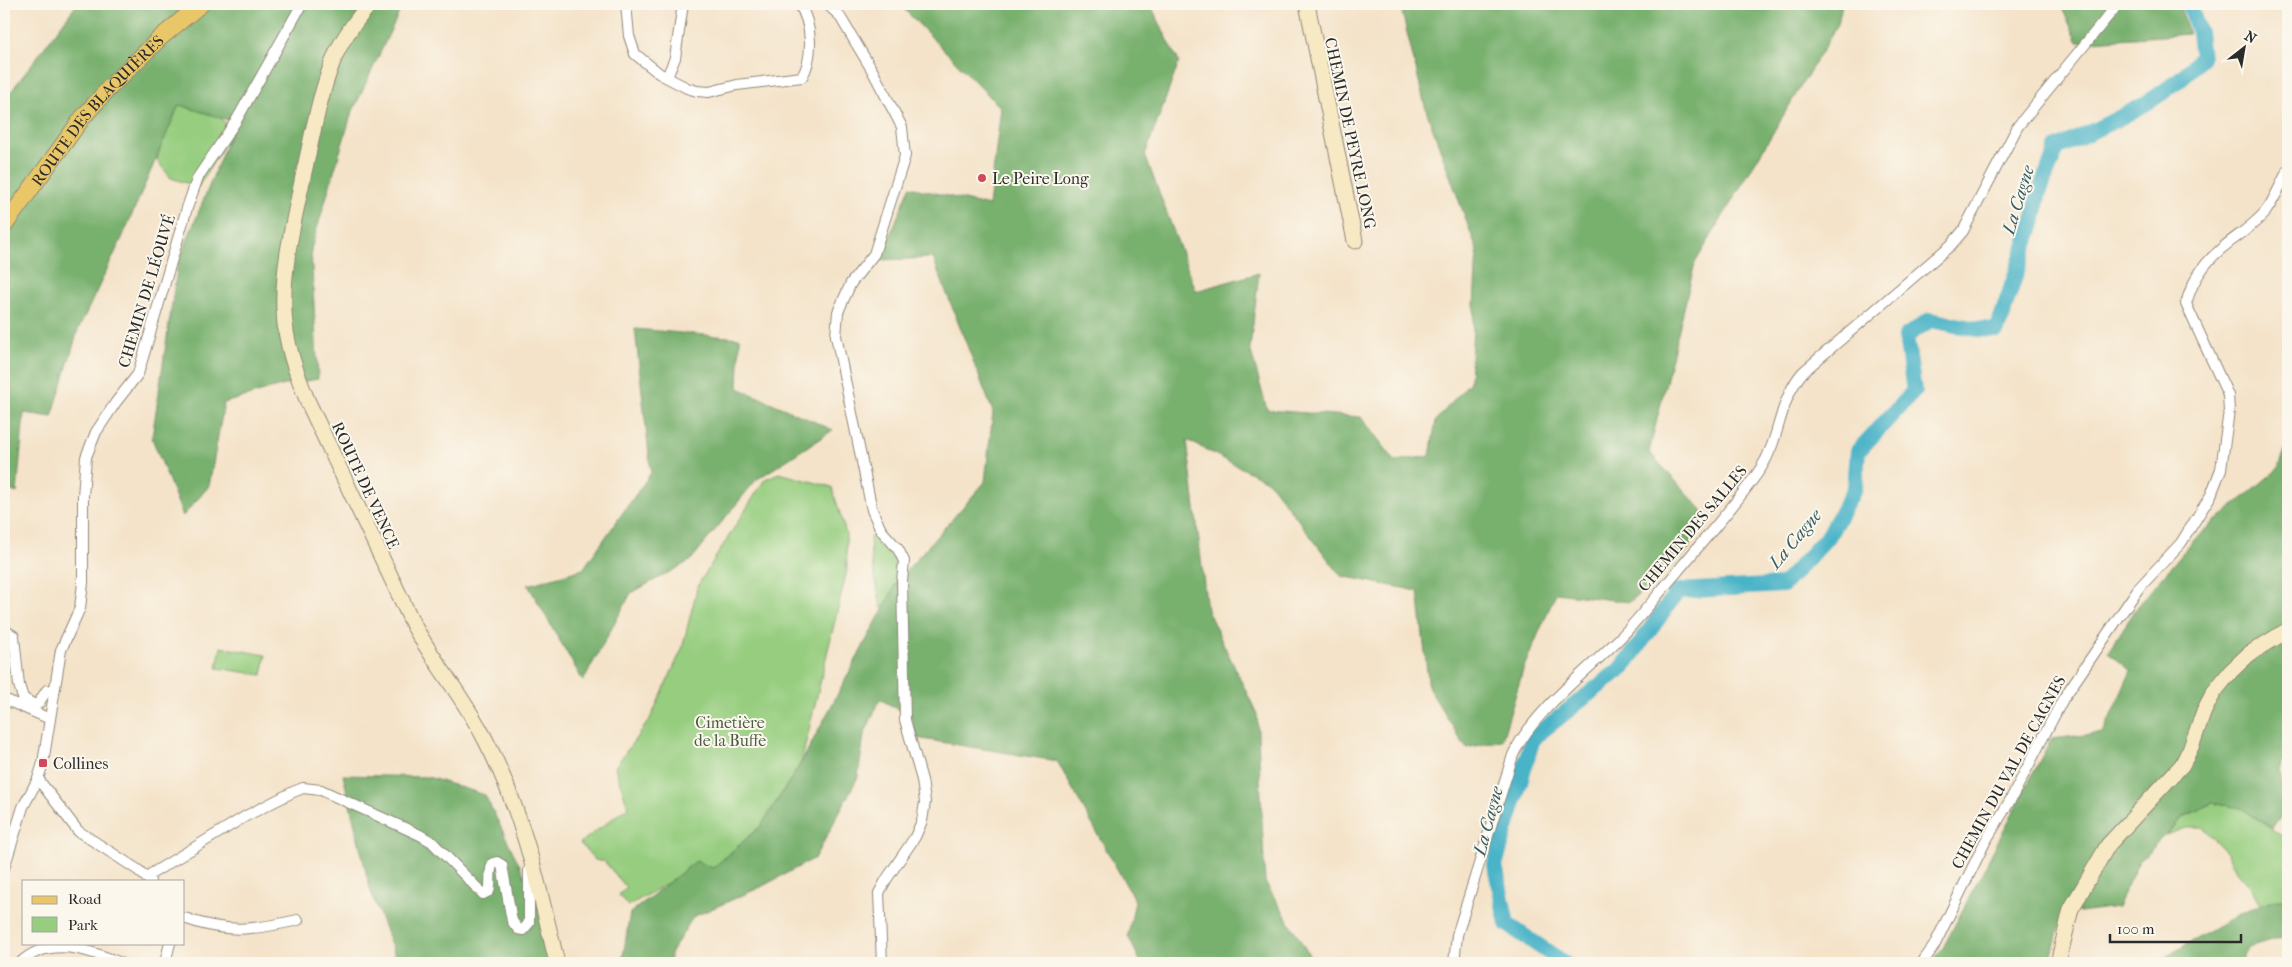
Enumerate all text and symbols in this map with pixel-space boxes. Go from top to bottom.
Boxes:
north arrow [2220,22,2270,72]
text: N [2242,27,2260,48]
street label: ROUTE DES BLAQUIÈRES [27,31,168,190]
street label: CHEMIN DE PEYRE LONG [1321,36,1380,231]
water label: La Cagne [1998,163,2039,239]
place label: Le Peire Long [992,169,1089,188]
marker: Le Peire Long [976,172,988,184]
street label: CHEMIN DE LÉOUVÉ [113,212,179,370]
street label: ROUTE DE VENCE [328,419,403,552]
street label: CHEMIN DES SALLES [1634,461,1751,595]
water label: La Cagne [1763,505,1827,575]
street label: CHEMIN DU VAL DE CAGNES [1947,672,2070,872]
park label: Cimetière de la Buffe [694,713,766,750]
place label: Collines [53,754,108,773]
marker: Collines [37,757,49,769]
water label: La Cagne [1469,784,1508,860]
legend [22,880,185,944]
text: Road [68,890,102,908]
scale bar [2110,912,2241,944]
text: Park [68,916,98,934]
text: 100 m [2117,920,2155,938]

